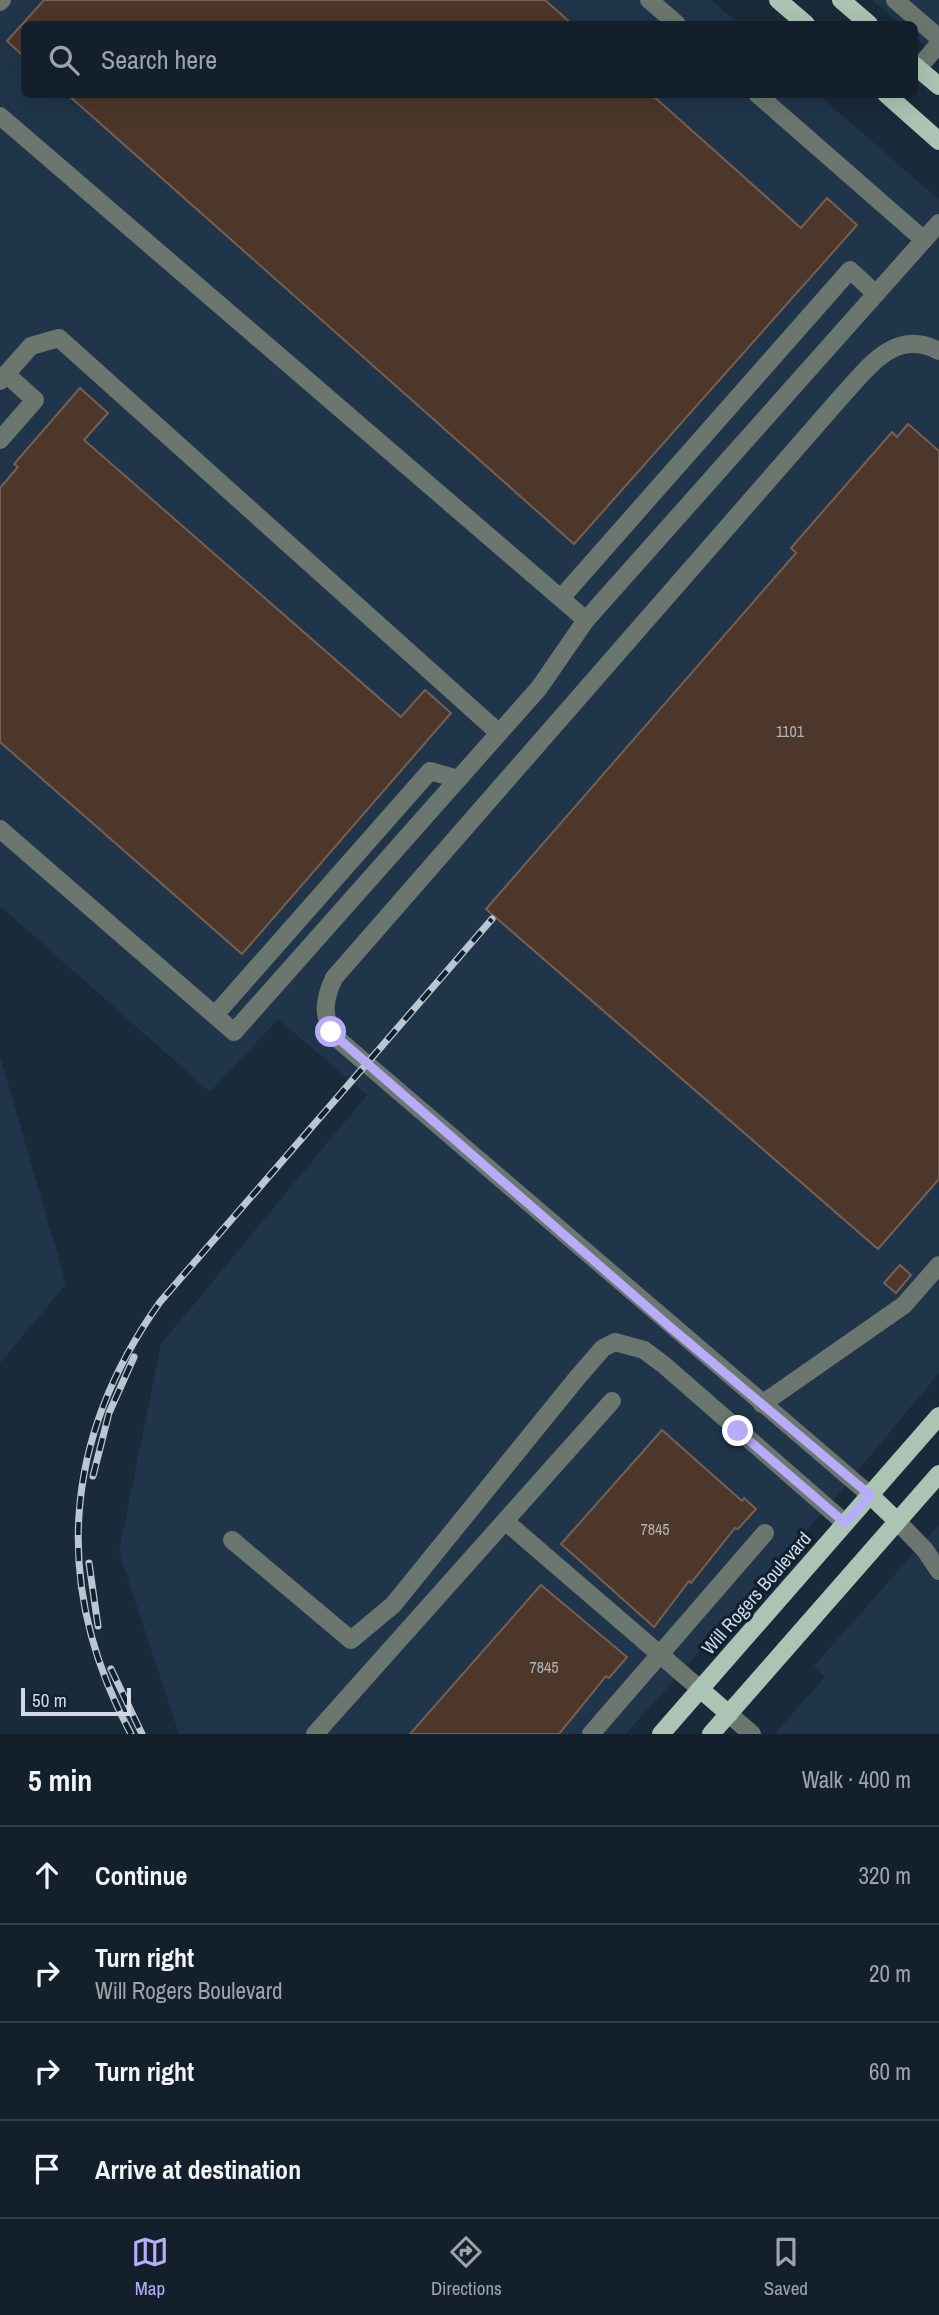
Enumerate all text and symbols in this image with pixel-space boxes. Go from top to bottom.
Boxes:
search box [21,21,918,98]
icon: search [45,41,83,79]
text: Search here [101,42,217,77]
house number: 1101 [776,720,805,742]
route start [315,1016,346,1047]
route end [722,1415,753,1446]
house number: 7845 [640,1518,670,1540]
street label: Will Rogers Boulevard [695,1526,817,1660]
house number: 7845 [529,1656,559,1678]
scale bar [21,1685,131,1717]
text: 50 m [32,1687,67,1713]
text: 5 min [28,1760,92,1800]
text: Walk · 400 m [802,1764,911,1795]
icon: ahead [28,1856,66,1894]
text: Continue [95,1858,187,1893]
text: 320 m [859,1860,911,1891]
text: Turn right [95,1940,194,1975]
icon: right [28,1954,66,1992]
text: 20 m [869,1958,911,1989]
text: Will Rogers Boulevard [95,1975,283,2006]
icon: right [28,2052,66,2090]
text: Turn right [95,2054,194,2089]
text: 60 m [869,2056,911,2087]
icon: arrive [28,2150,66,2188]
text: Arrive at destination [95,2152,301,2187]
tab: Map [131,2233,169,2301]
tab: Directions [431,2233,502,2301]
tab: Saved [764,2233,808,2301]

